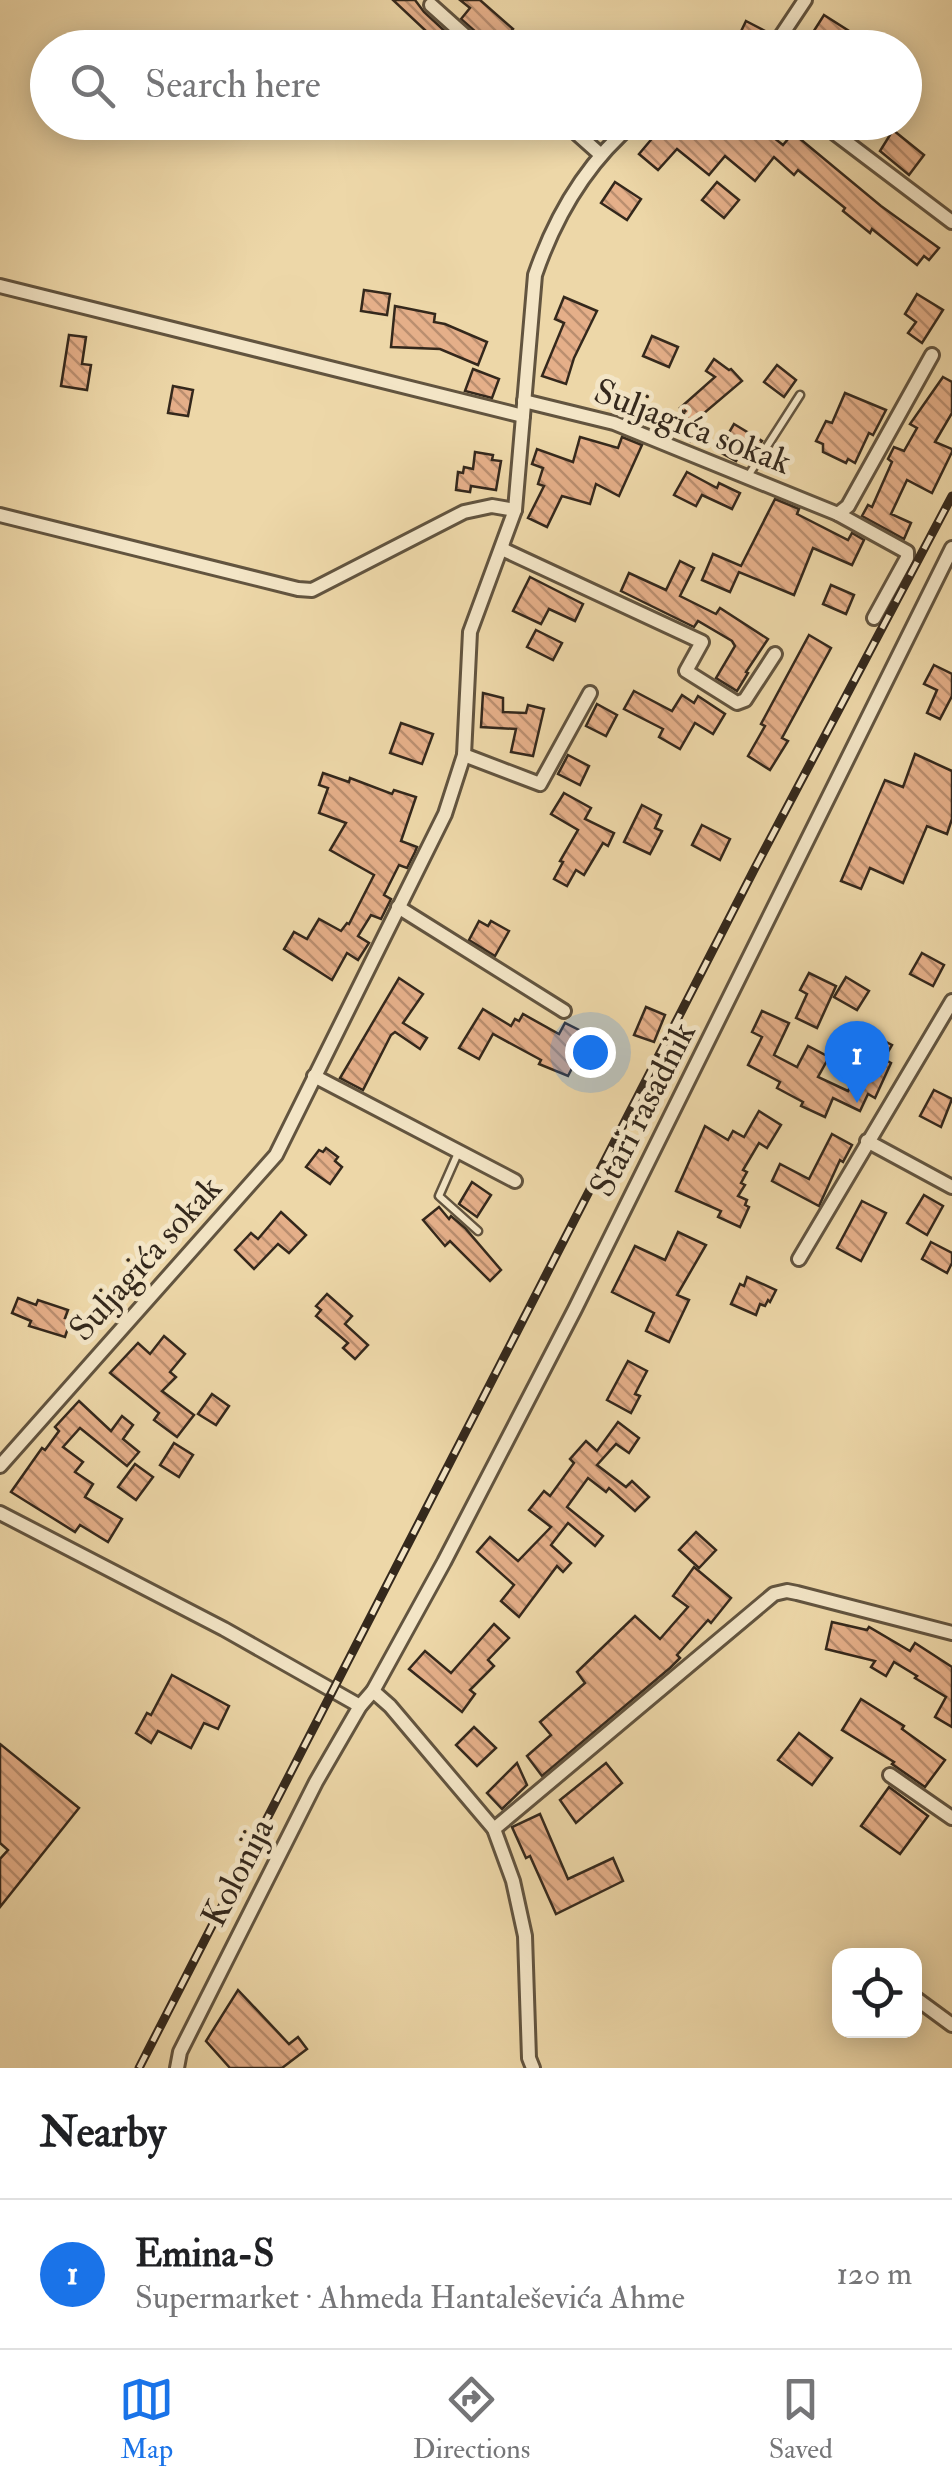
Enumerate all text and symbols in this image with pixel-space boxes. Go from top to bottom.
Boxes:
search box [30,30,922,140]
icon: search [65,58,120,113]
text: Search here [145,61,321,109]
street label: Suljagića sokak [588,369,798,485]
street label: Stari rasadnik [580,1015,706,1204]
pin: 1 [824,1020,890,1103]
your location [565,1027,616,1078]
street label: Suljagića sokak [60,1167,232,1350]
street label: Kolonija [192,1810,284,1934]
map controls [832,1948,922,2038]
button: locate [832,1948,922,2038]
text: Nearby [40,2107,166,2159]
text: Emina-S [135,2230,274,2278]
text: 1 [67,2254,78,2294]
text: 120 m [836,2254,912,2294]
text: Supermarket · Ahmeda Hantaleševića Ahme [135,2278,685,2318]
tab: Map [119,2372,174,2467]
tab: Directions [413,2372,530,2467]
tab: Saved [769,2372,833,2467]

